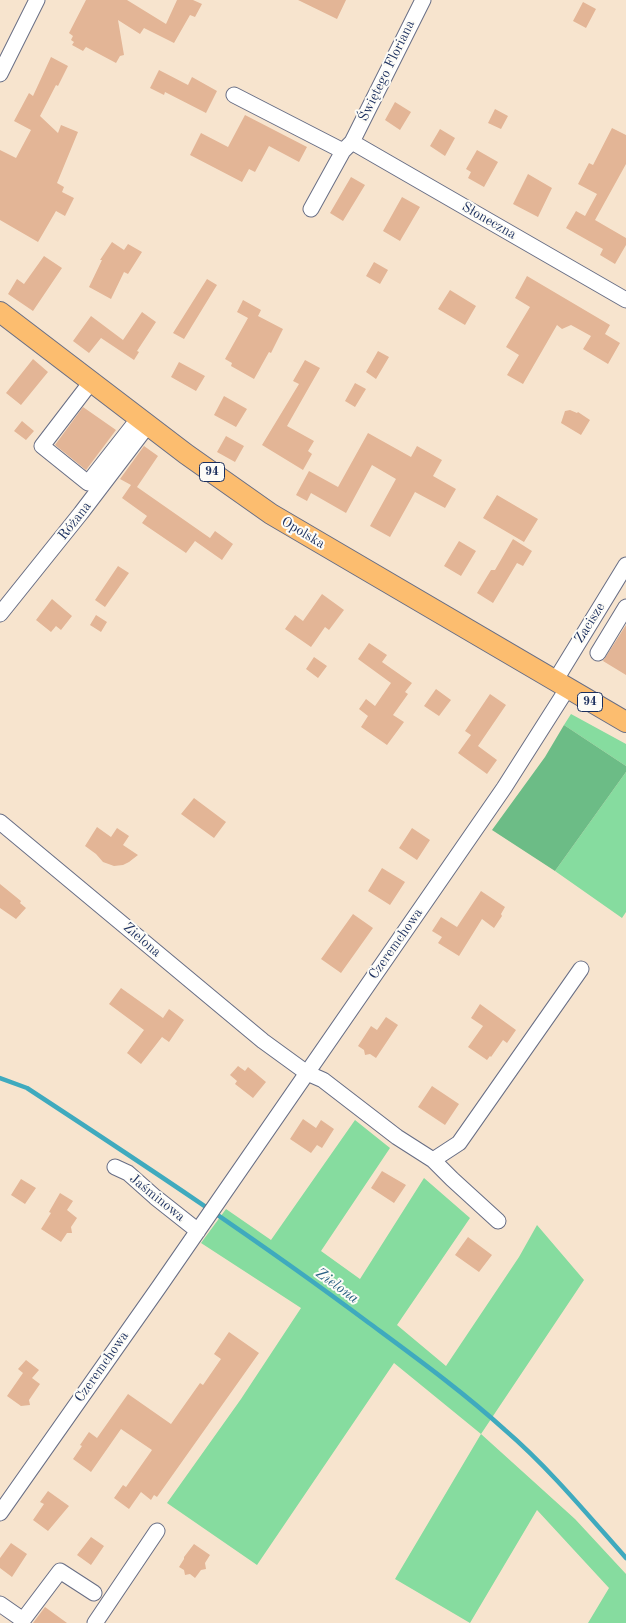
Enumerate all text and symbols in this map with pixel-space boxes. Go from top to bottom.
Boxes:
street label: Świętego Floriana [355,18,419,124]
street label: Słoneczna [459,199,519,243]
road number: 94 [200,462,224,482]
street label: Różana [55,498,95,544]
street label: Opolska [278,513,328,553]
street label: Zacisze [571,600,609,646]
road number: 94 [578,692,602,712]
street label: Czeremchowa [365,905,427,983]
street label: Zielona [120,919,164,961]
street label: Jaśminowa [126,1170,188,1226]
water label: Zielona [312,1264,362,1308]
street label: Czeremchowa [71,1328,133,1406]

